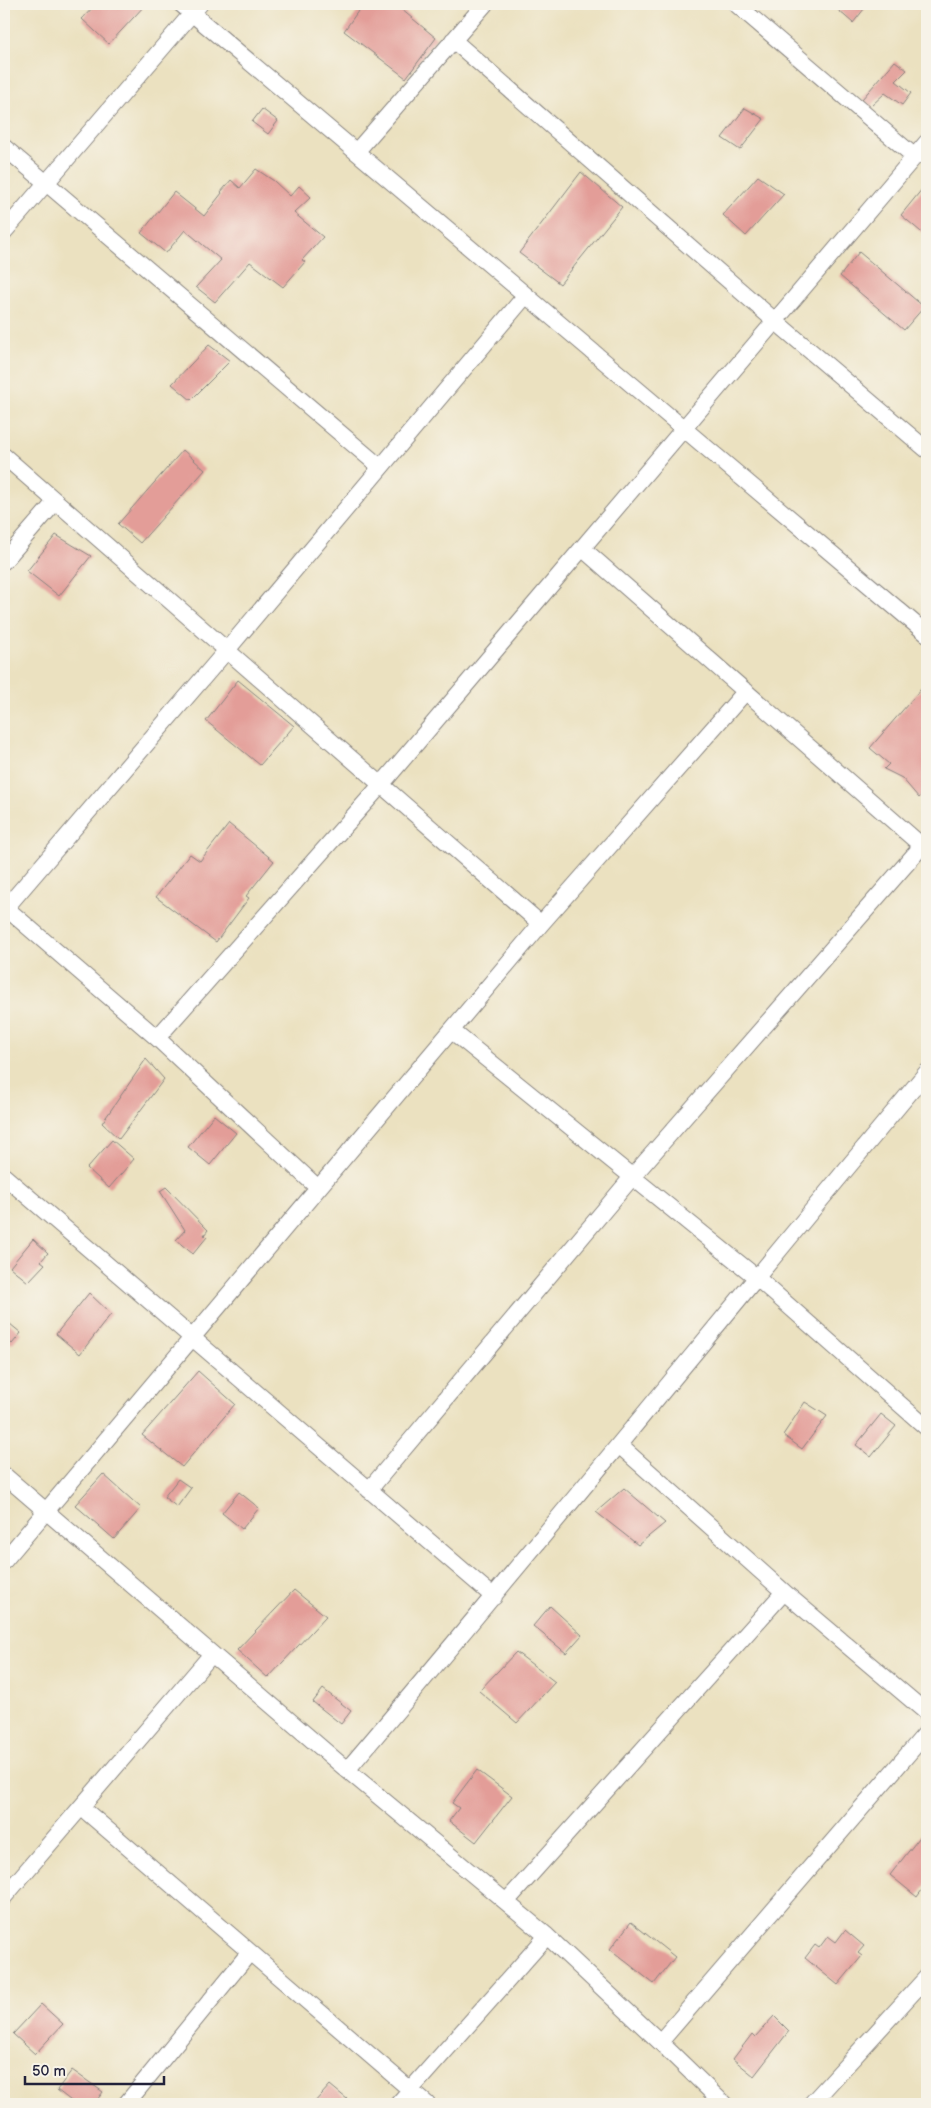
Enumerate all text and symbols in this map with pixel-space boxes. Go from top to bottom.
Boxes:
scale bar [25,2053,164,2085]
text: 50 m [32,2062,66,2081]

